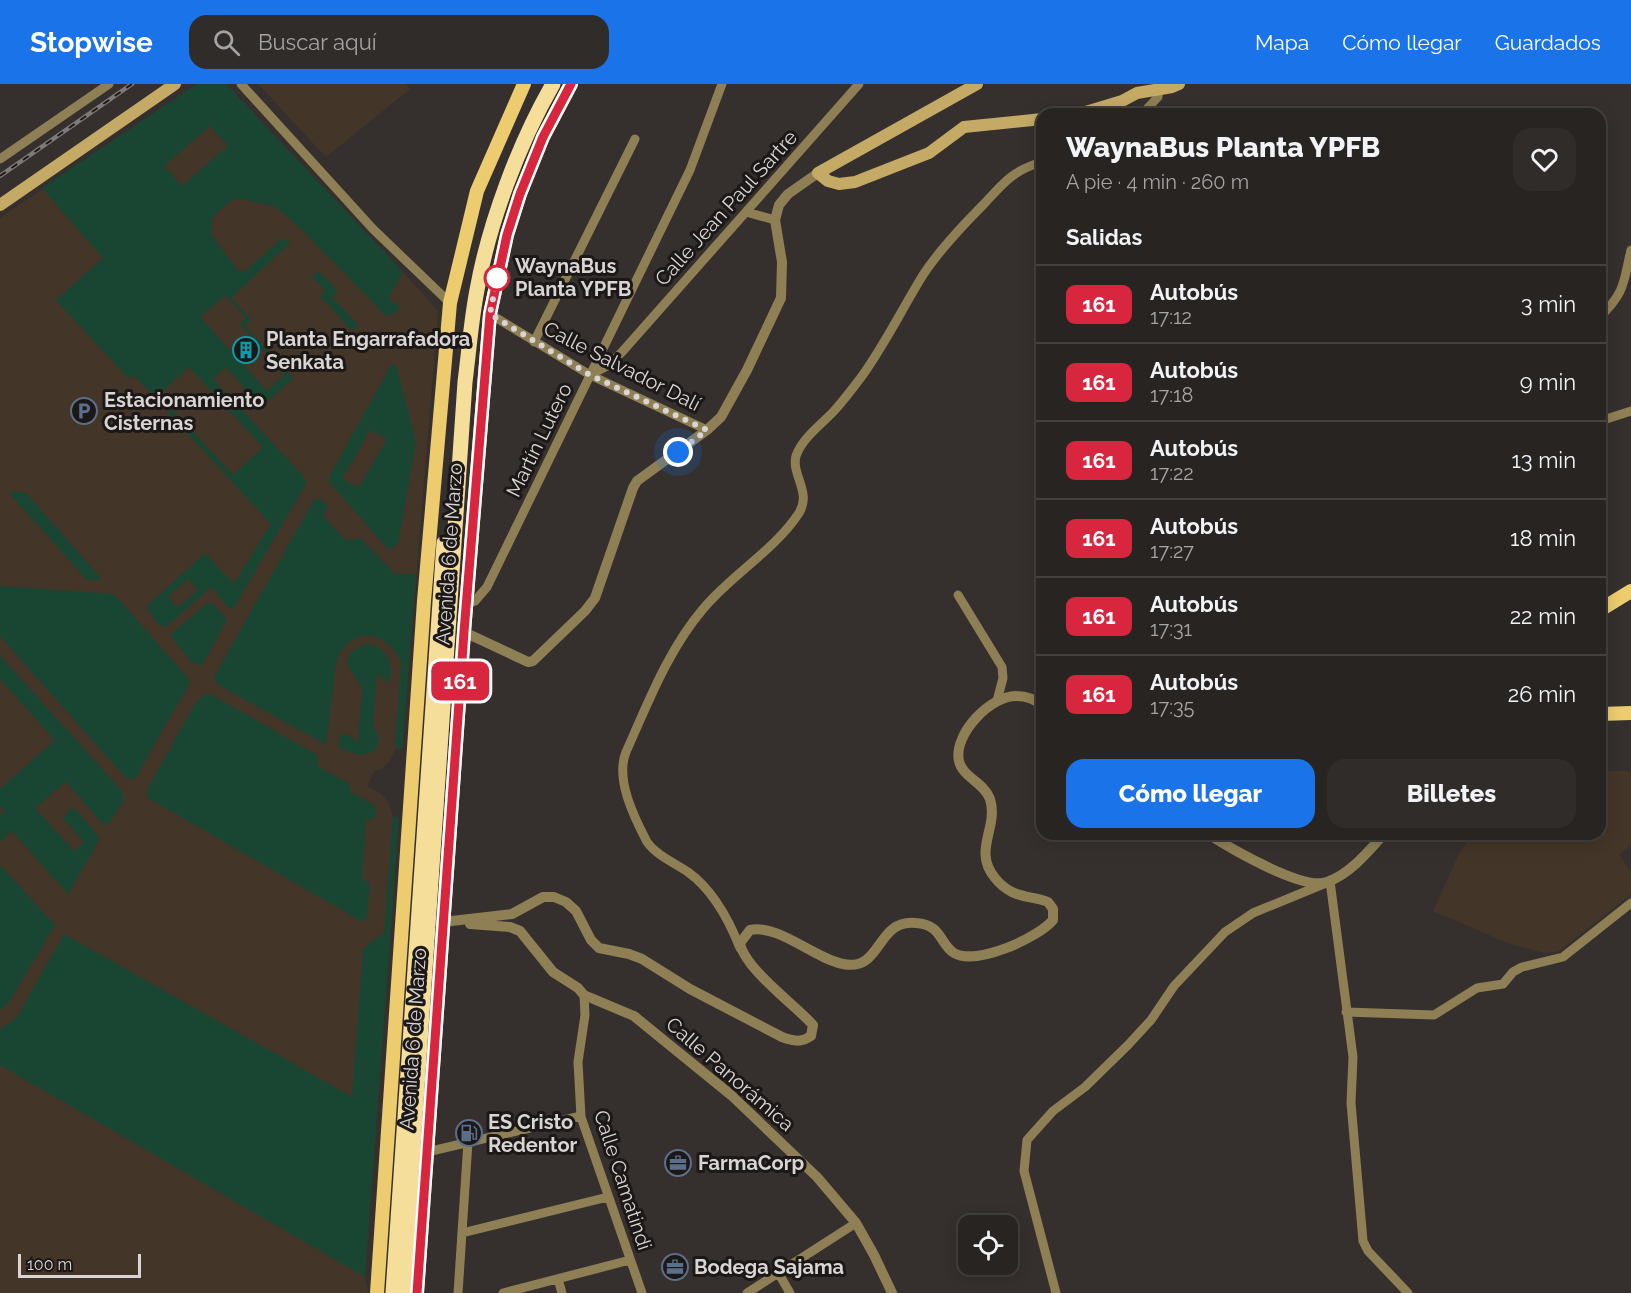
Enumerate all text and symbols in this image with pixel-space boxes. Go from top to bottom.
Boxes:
search box [189,15,609,69]
text: Stopwise [30,26,153,59]
icon: search [210,26,243,59]
text: Buscar aquí [258,29,377,55]
text: Mapa [1255,30,1309,55]
text: Cómo llegar [1342,30,1462,55]
text: Guardados [1495,30,1601,55]
street label: Calle Jean Paul Sartre [650,125,802,291]
button: heart [1513,128,1576,191]
text: WaynaBus Planta YPFB [1066,131,1380,164]
text: A pie · 4 min · 260 m [1066,170,1249,194]
text: Salidas [1066,224,1142,250]
place label: WaynaBus Planta YPFB [515,254,631,301]
marker: WaynaBus Planta YPFB [484,265,510,291]
text: Autobús [1150,279,1238,305]
text: 3 min [1521,291,1576,317]
text: 161 [1082,292,1116,317]
text: 17:12 [1150,305,1192,329]
street label: Calle Salvador Dalí [540,316,705,416]
place label: Planta Engarrafadora Senkata [266,327,470,374]
building icon: Planta Engarrafadora Senkata [231,335,261,365]
text: Autobús [1150,357,1238,383]
text: 9 min [1520,369,1576,395]
text: 161 [1082,370,1116,395]
street label: Martín Lutero [501,379,577,501]
text: 17:18 [1150,383,1193,407]
place label: Estacionamiento Cisternas [104,388,264,435]
parking icon: Estacionamiento Cisternas [69,396,99,426]
text: Autobús [1150,435,1238,461]
your location [663,437,693,467]
text: 13 min [1511,447,1576,473]
text: 161 [1082,448,1116,473]
text: 17:22 [1150,461,1194,485]
street label: Avenida 6 de Marzo [431,462,467,646]
text: Autobús [1150,513,1238,539]
text: 18 min [1510,525,1576,551]
text: 161 [1082,526,1116,551]
text: 17:27 [1150,539,1194,563]
text: Autobús [1150,591,1238,617]
text: 22 min [1510,603,1576,629]
text: 161 [1082,604,1116,629]
text: 17:31 [1150,617,1192,641]
line badge: 161 [426,662,494,700]
text: 161 [443,669,477,694]
text: Autobús [1150,669,1238,695]
text: 26 min [1508,681,1576,707]
text: 161 [1082,682,1116,707]
text: 17:35 [1150,695,1195,719]
button: Cómo llegar [1066,759,1315,828]
button: Billetes [1327,759,1576,828]
street label: Avenida 6 de Marzo [395,947,431,1131]
street label: Calle Panorámica [661,1012,799,1136]
street label: Calle Camatindi [589,1107,657,1253]
place label: ES Cristo Redentor [488,1110,577,1157]
fuel station icon: ES Cristo Redentor [454,1118,484,1148]
office icon: FarmaCorp [663,1148,693,1178]
place label: FarmaCorp [698,1151,804,1175]
map controls [958,1215,1018,1275]
button: locate [958,1215,1018,1275]
scale bar [18,1251,141,1278]
office icon: Bodega Sajama [660,1252,690,1282]
text: 100 m [27,1255,72,1274]
place label: Bodega Sajama [694,1255,844,1279]

